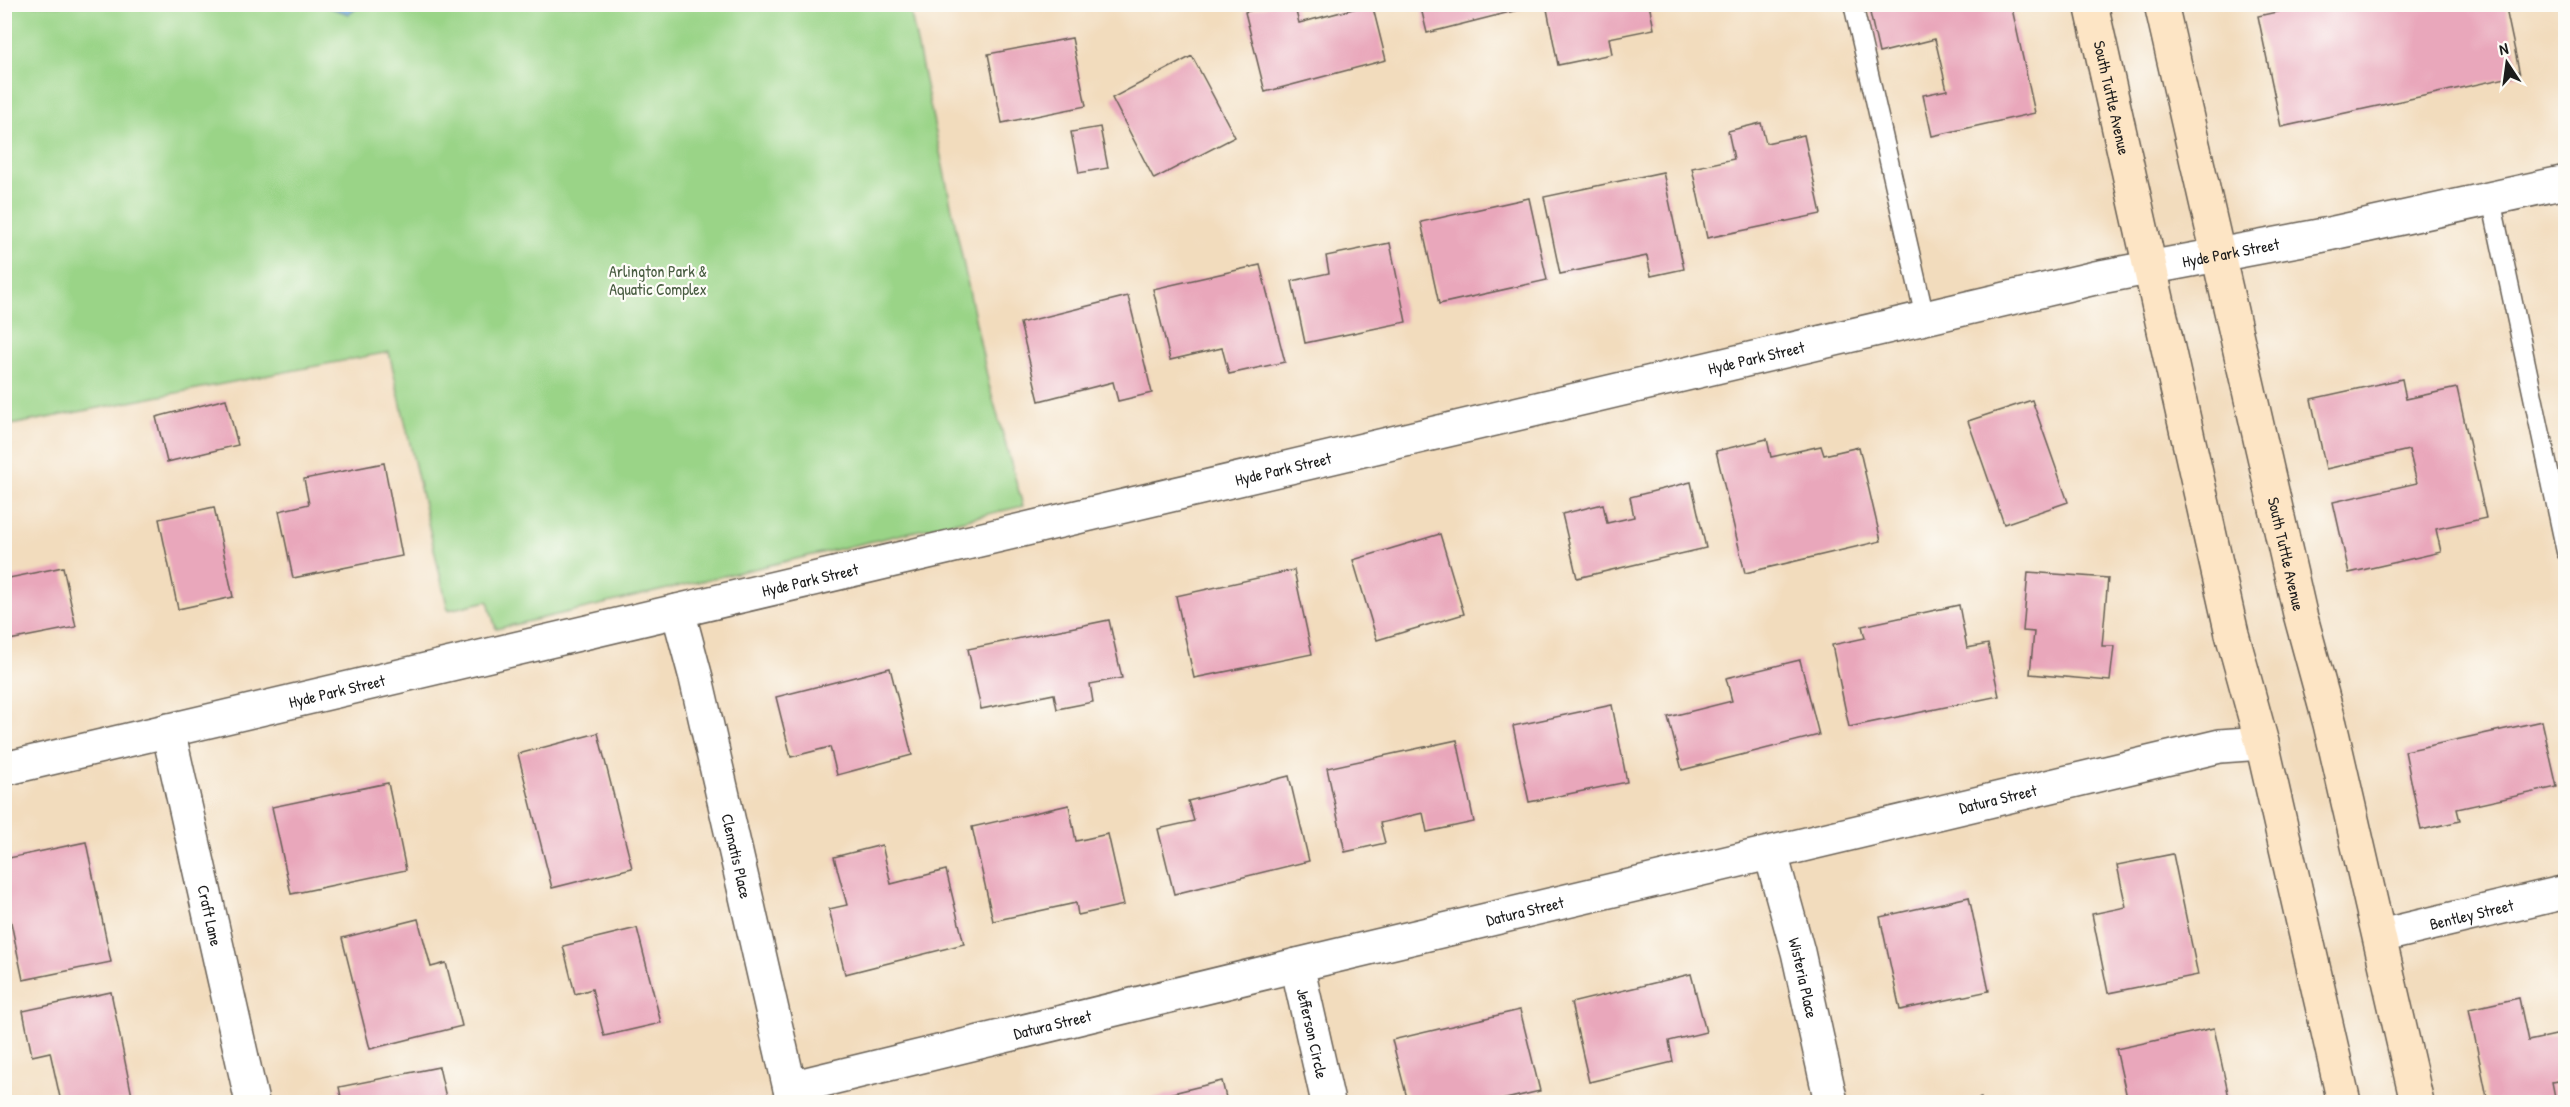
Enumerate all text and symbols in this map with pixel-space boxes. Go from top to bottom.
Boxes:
north arrow [2477,33,2537,93]
text: N [2497,37,2511,60]
street label: South Tuttle Avenue [2089,39,2136,157]
street label: Hyde Park Street [2180,233,2282,272]
park label: Arlington Park & Aquatic Complex [609,260,707,300]
street label: Hyde Park Street [1706,335,1807,379]
street label: Hyde Park Street [1233,447,1334,491]
street label: South Tuttle Avenue [2263,495,2310,614]
street label: Hyde Park Street [760,558,861,602]
street label: Hyde Park Street [287,669,388,713]
street label: Datura Street [1957,779,2039,819]
street label: Clematis Place [716,811,757,901]
street label: Craft Lane [192,883,228,949]
street label: Datura Street [1484,891,1567,931]
street label: Bentley Street [2427,894,2516,935]
street label: Wisteria Place [1783,935,1823,1021]
street label: Jefferson Circle [1292,986,1333,1081]
street label: Datura Street [1011,1004,1094,1044]

